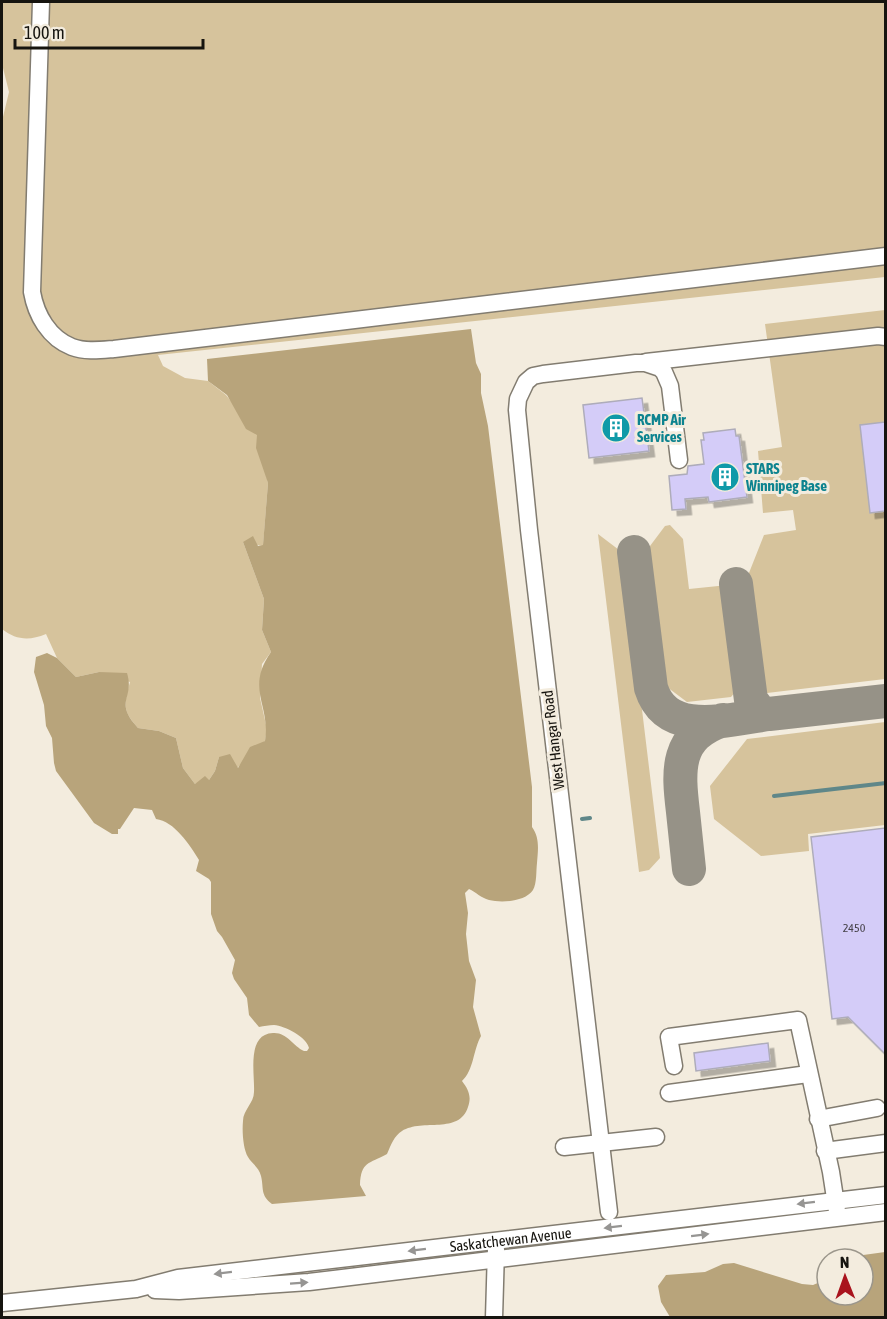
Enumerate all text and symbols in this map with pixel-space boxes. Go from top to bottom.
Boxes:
scale bar [15,12,202,50]
text: 100 m [24,22,65,43]
place label: RCMP Air Services [637,411,686,445]
building icon: RCMP Air Services [600,412,632,444]
place label: STARS Winnipeg Base [745,460,827,494]
building icon: STARS Winnipeg Base [709,461,741,493]
street label: West Hangar Road [538,689,568,791]
house number: 2450 [843,921,866,935]
one-way arrow [797,1199,816,1208]
one-way arrow [603,1222,622,1232]
street label: Saskatchewan Avenue [449,1223,573,1255]
one-way arrow [691,1230,710,1240]
one-way arrow [407,1246,426,1255]
north arrow [815,1247,875,1307]
text: N [840,1253,850,1271]
one-way arrow [214,1268,233,1278]
one-way arrow [289,1278,308,1287]

